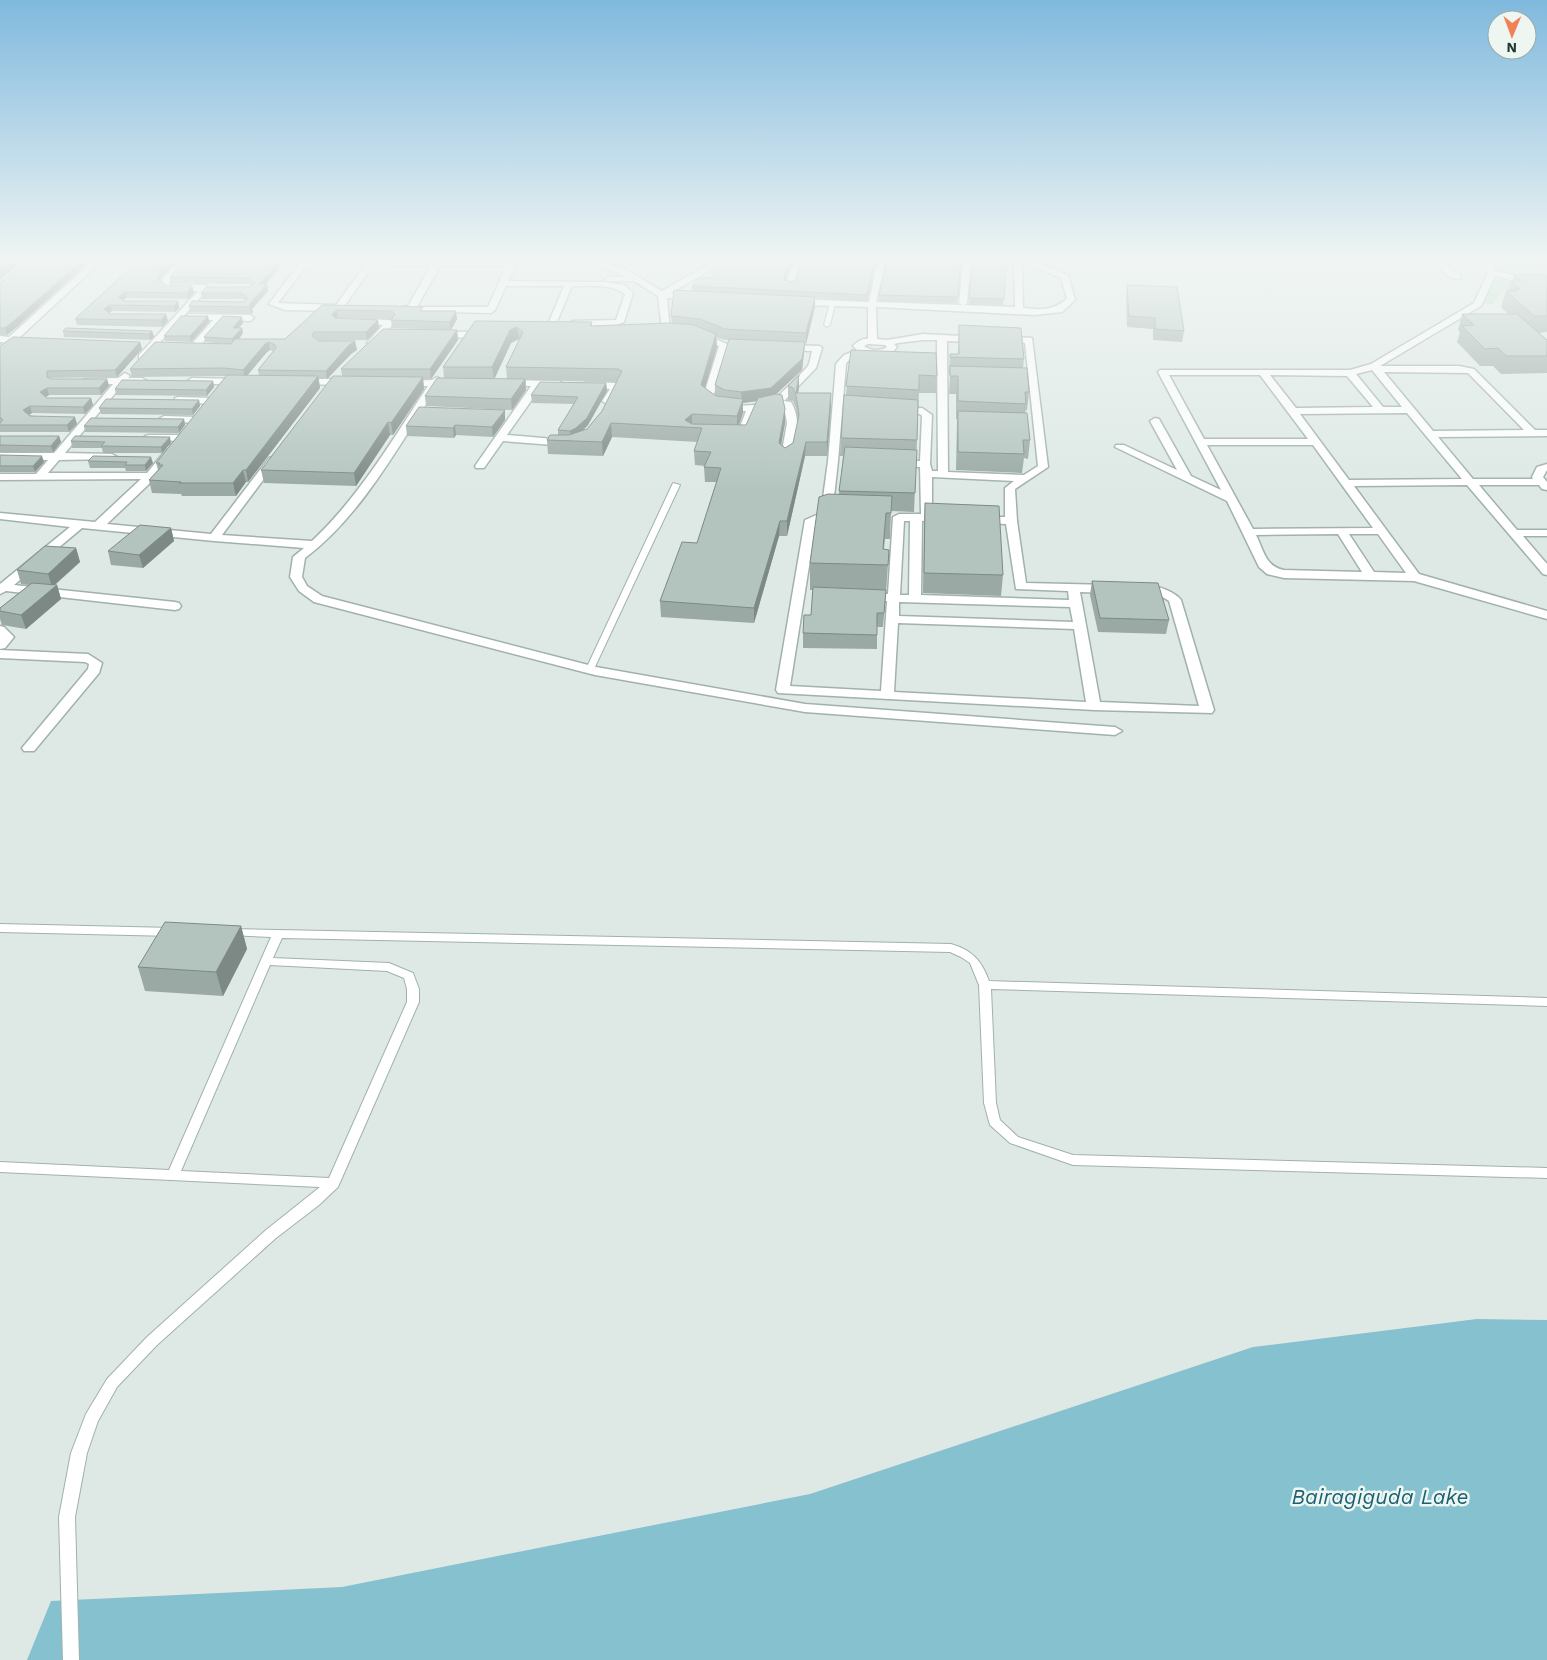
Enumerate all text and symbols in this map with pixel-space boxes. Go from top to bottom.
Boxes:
north arrow [1487,10,1537,60]
text: N [1506,40,1517,56]
water label: Bairagiguda Lake [1291,1484,1469,1509]

